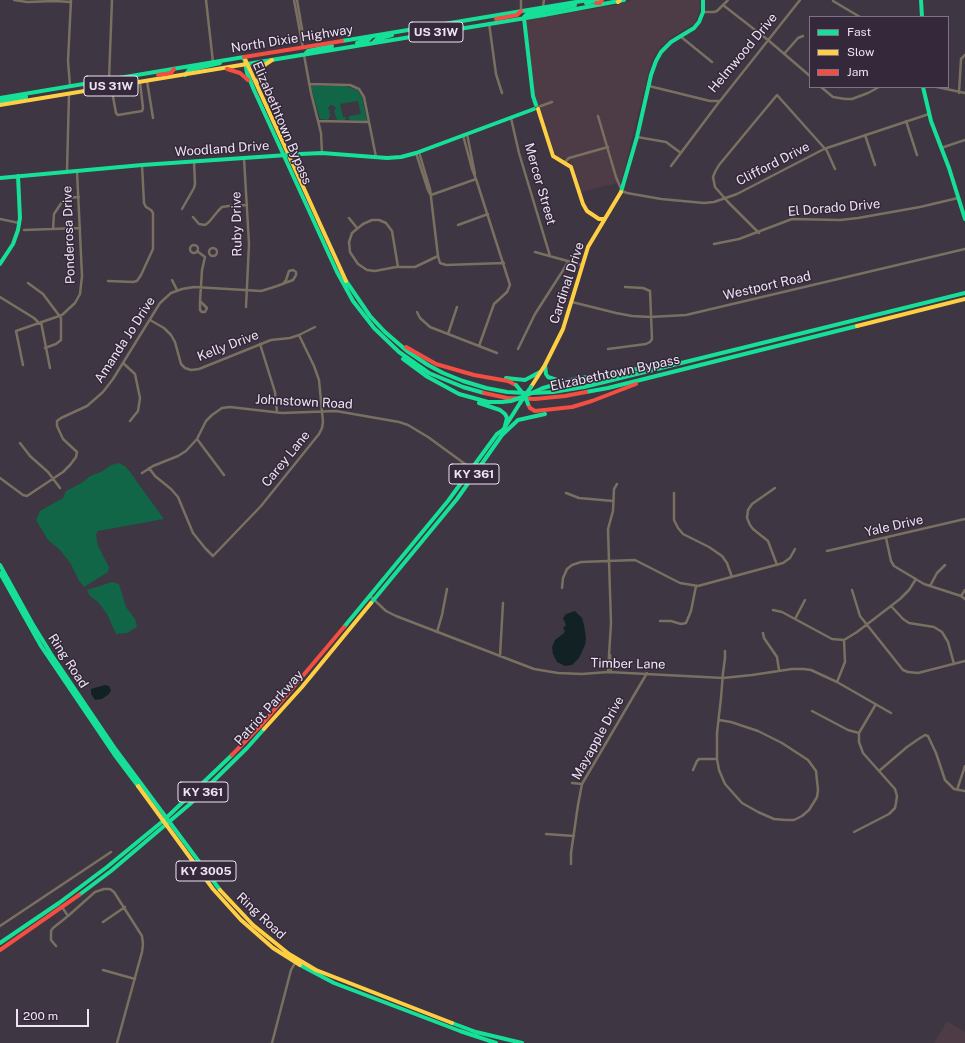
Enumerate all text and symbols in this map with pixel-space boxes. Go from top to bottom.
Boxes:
street label: Helmwood Drive [705,10,781,96]
legend [809,16,949,88]
street label: North Dixie Highway [230,22,354,56]
road number: US 31W [409,22,463,42]
text: Fast [847,25,871,39]
text: Slow [847,45,874,59]
street label: Elizabethtown Bypass [249,59,315,187]
text: Jam [847,65,869,79]
road number: US 31W [84,76,138,96]
street label: Woodland Drive [174,138,270,160]
street label: Clifford Drive [734,139,812,189]
street label: Mercer Street [521,141,559,227]
street label: Ponderosa Drive [59,186,79,284]
street label: Ruby Drive [229,191,245,257]
street label: El Dorado Drive [787,196,881,220]
street label: Cardinal Drive [546,240,588,326]
street label: Westport Road [722,268,812,304]
street label: Amanda Jo Drive [91,294,159,386]
street label: Kelly Drive [195,327,261,365]
street label: Elizabethtown Bypass [549,352,681,394]
street label: Johnstown Road [255,392,353,412]
street label: Carey Lane [259,428,313,490]
road number: KY 361 [449,464,499,484]
street label: Yale Drive [863,512,925,540]
street label: Ring Road [45,631,91,691]
street label: Timber Lane [590,656,666,672]
street label: Patriot Parkway [231,667,307,749]
street label: Mayapple Drive [569,693,627,783]
road number: KY 361 [178,782,228,802]
road number: KY 3005 [176,861,236,881]
street label: Ring Road [233,889,289,943]
scale bar [18,1001,91,1027]
text: 200 m [23,1009,58,1023]

